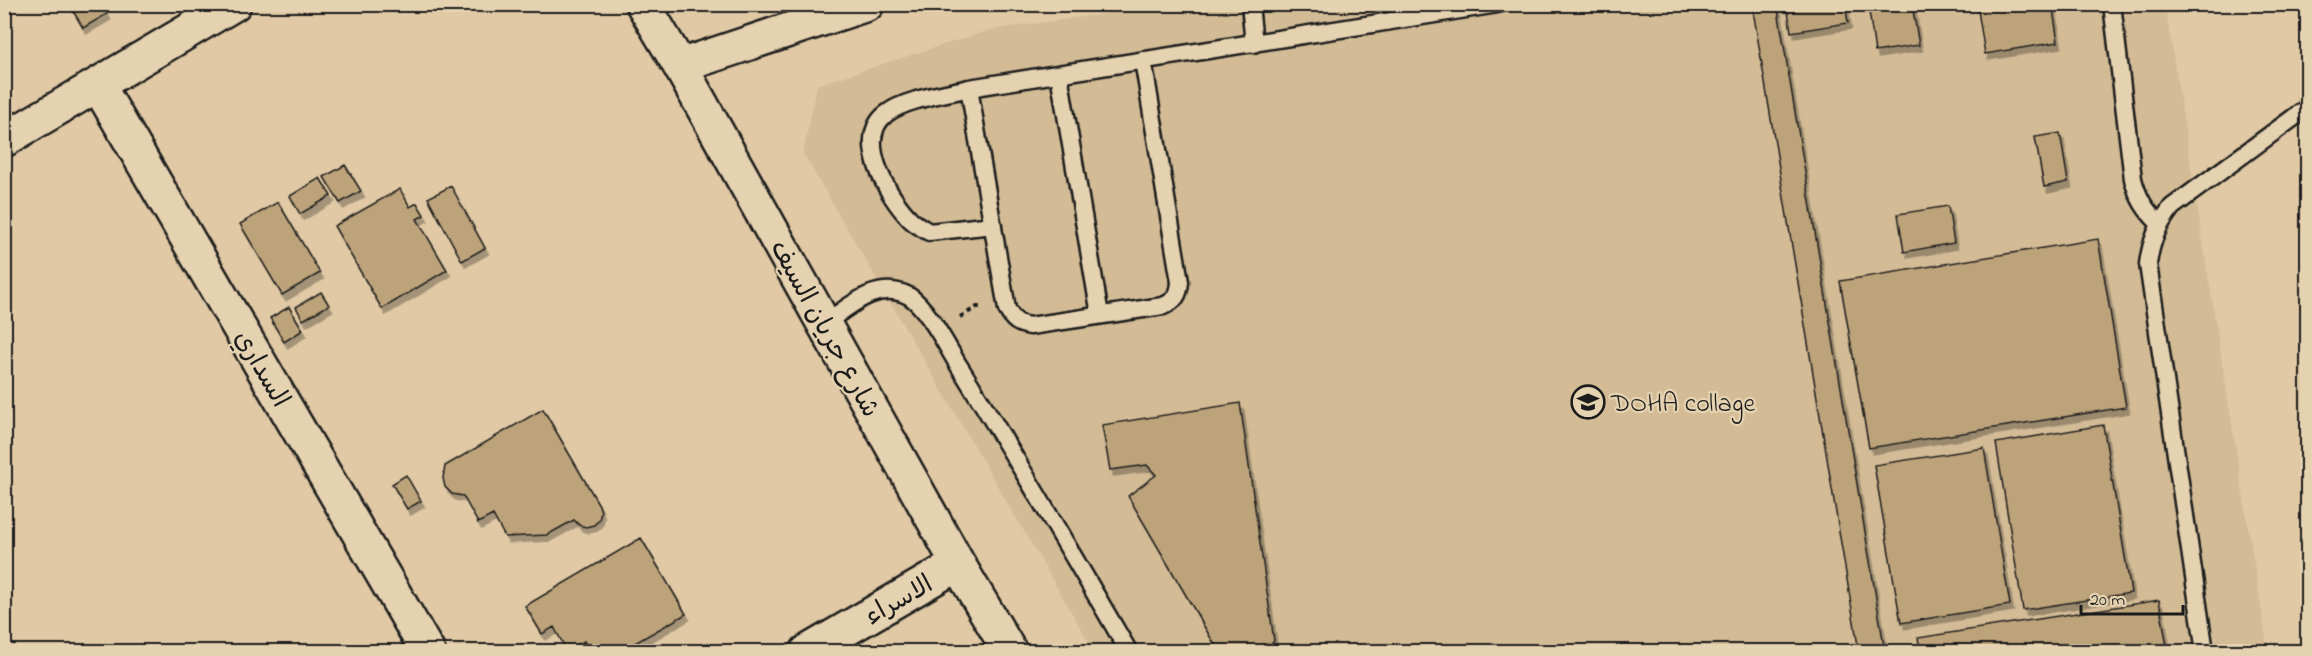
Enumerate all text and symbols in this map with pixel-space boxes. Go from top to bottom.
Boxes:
street label: شارع جريان السيف [759,234,888,425]
street label: السداري [223,324,298,415]
school or university icon: DOHA collage [1570,384,1606,420]
place label: DOHA collage [1610,386,1756,424]
street label: الاسراء [858,567,941,636]
scale bar [2081,578,2183,616]
text: 20 m [2090,588,2125,614]

